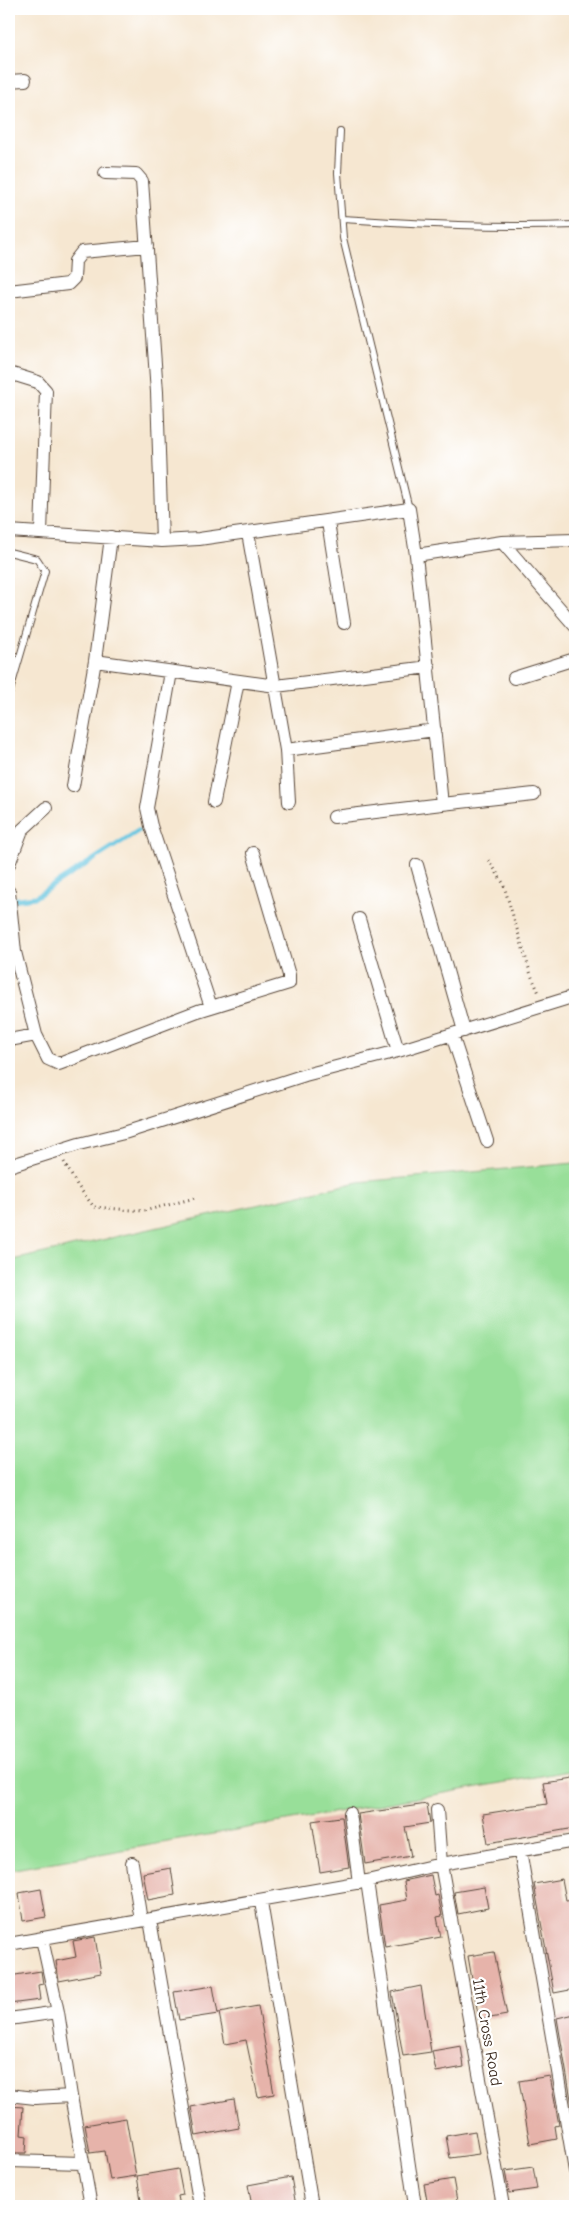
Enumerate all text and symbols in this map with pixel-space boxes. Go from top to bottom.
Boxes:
street label: 11th Cross Road [469,1977,505,2087]

